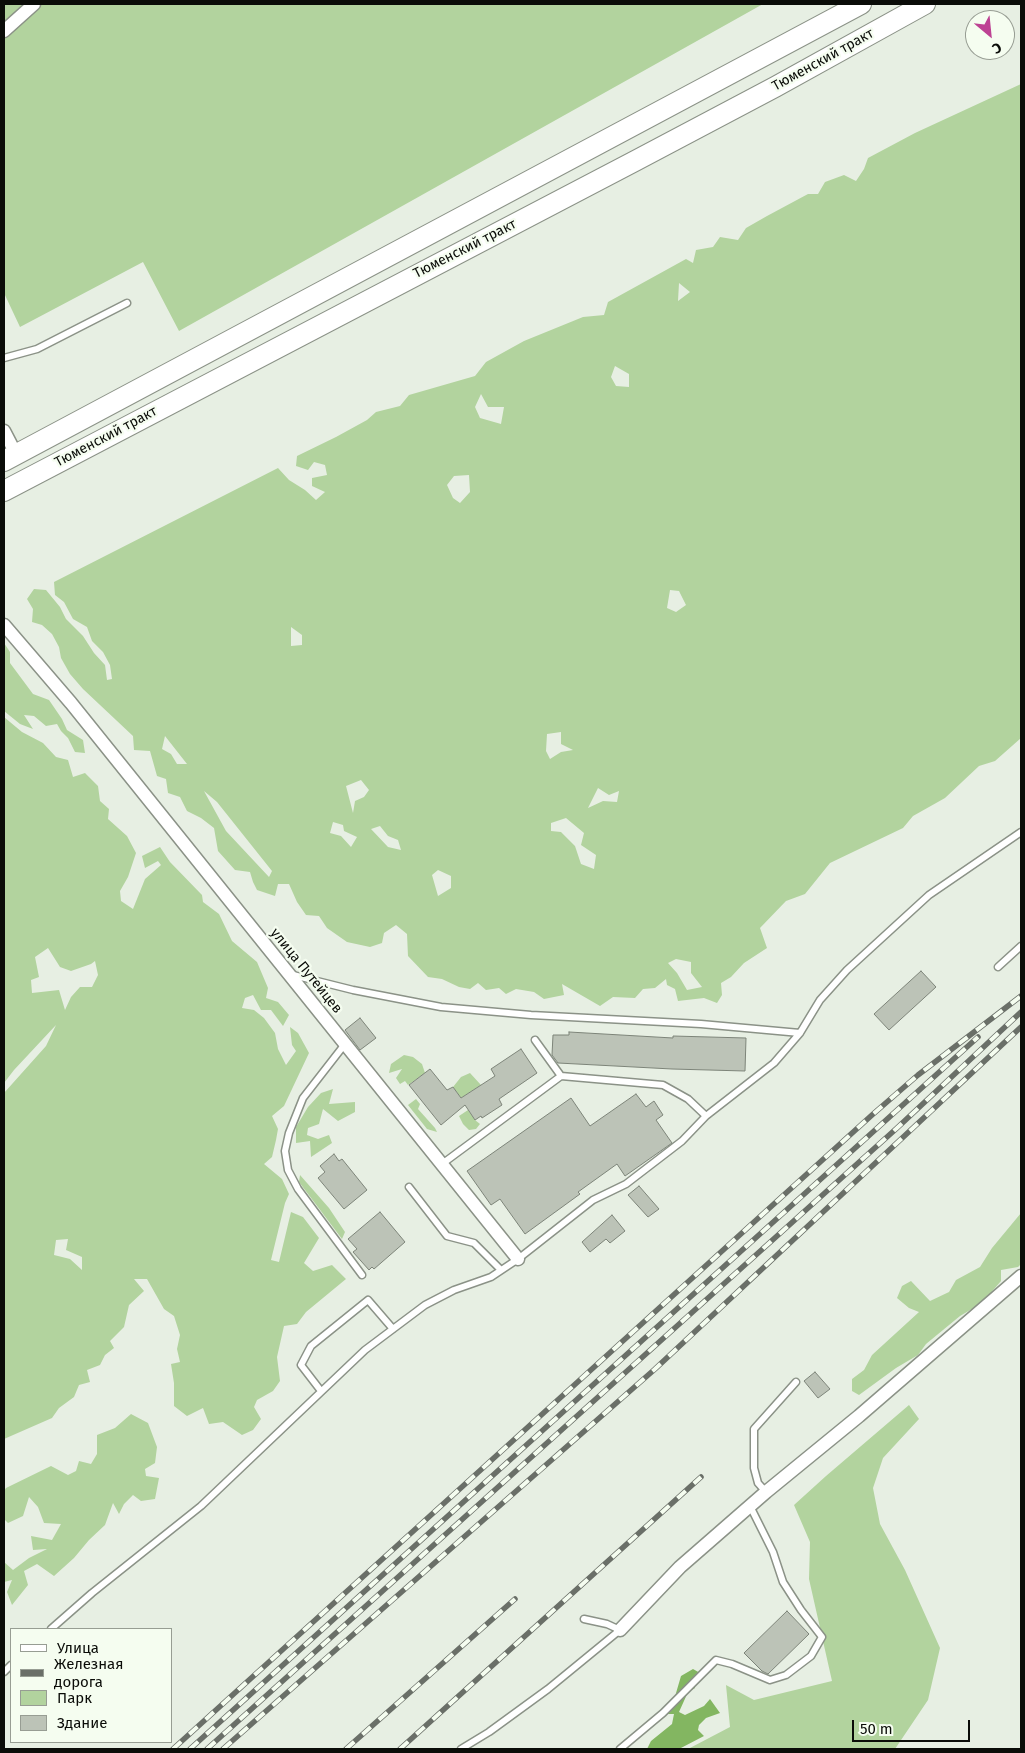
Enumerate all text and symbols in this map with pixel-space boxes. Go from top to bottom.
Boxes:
north arrow [965,10,1015,60]
street label: Тюменский тракт [769,25,877,95]
text: С [989,38,1004,57]
street label: Тюменский тракт [411,216,519,282]
street label: Тюменский тракт [52,403,160,471]
street label: улица Путейцев [267,925,345,1017]
legend [10,1628,172,1743]
text: Улица [57,1639,99,1657]
text: Железная дорога [54,1655,123,1691]
text: Парк [57,1689,92,1707]
scale bar [855,1710,972,1742]
text: Здание [57,1714,107,1732]
text: 50 m [860,1720,893,1738]

